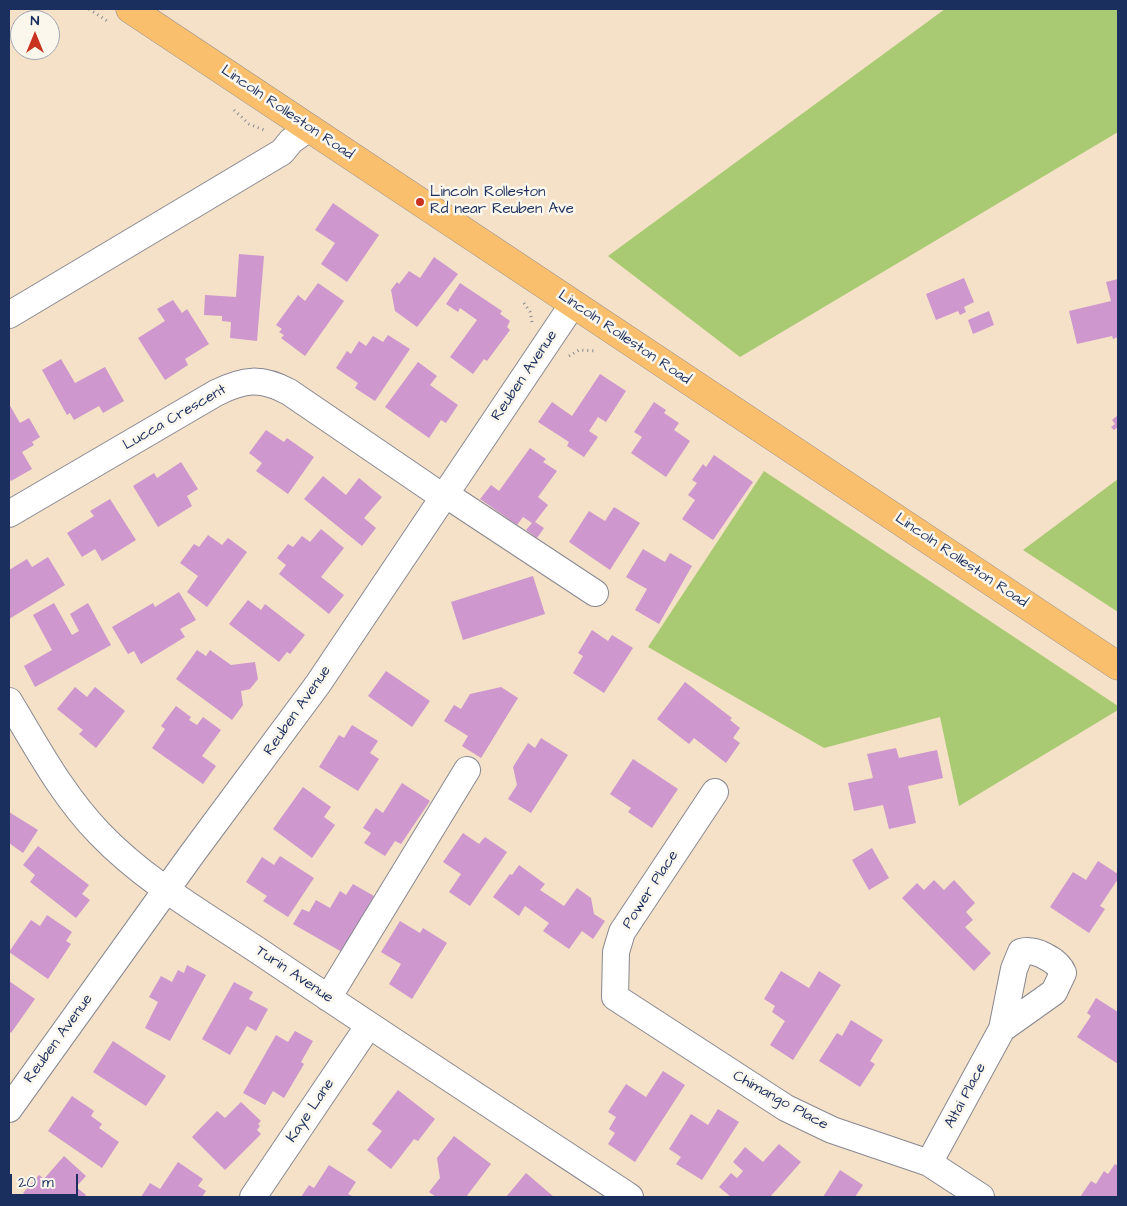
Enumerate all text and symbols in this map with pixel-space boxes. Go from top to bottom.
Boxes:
north arrow [10,10,60,60]
text: N [31,11,39,31]
street label: Lincoln Rolleston Road [217,62,357,164]
place label: Lincoln Rolleston Rd near Reuben Ave [430,184,574,219]
marker: Lincoln Rolleston Rd near Reuben Ave [414,196,426,208]
street label: Lincoln Rolleston Road [554,287,694,389]
street label: Reuben Avenue [488,327,562,425]
street label: Lucca Crescent [120,381,230,455]
street label: Lincoln Rolleston Road [891,510,1031,612]
street label: Reuben Avenue [260,663,336,759]
street label: Power Place [619,847,683,933]
street label: Turin Avenue [252,942,336,1008]
street label: Reuben Avenue [21,991,97,1087]
street label: Altai Place [941,1060,991,1132]
street label: Chimango Place [729,1067,831,1135]
street label: Kaye Lane [283,1076,339,1146]
scale bar [12,1164,80,1196]
text: 20 m [18,1172,54,1193]

